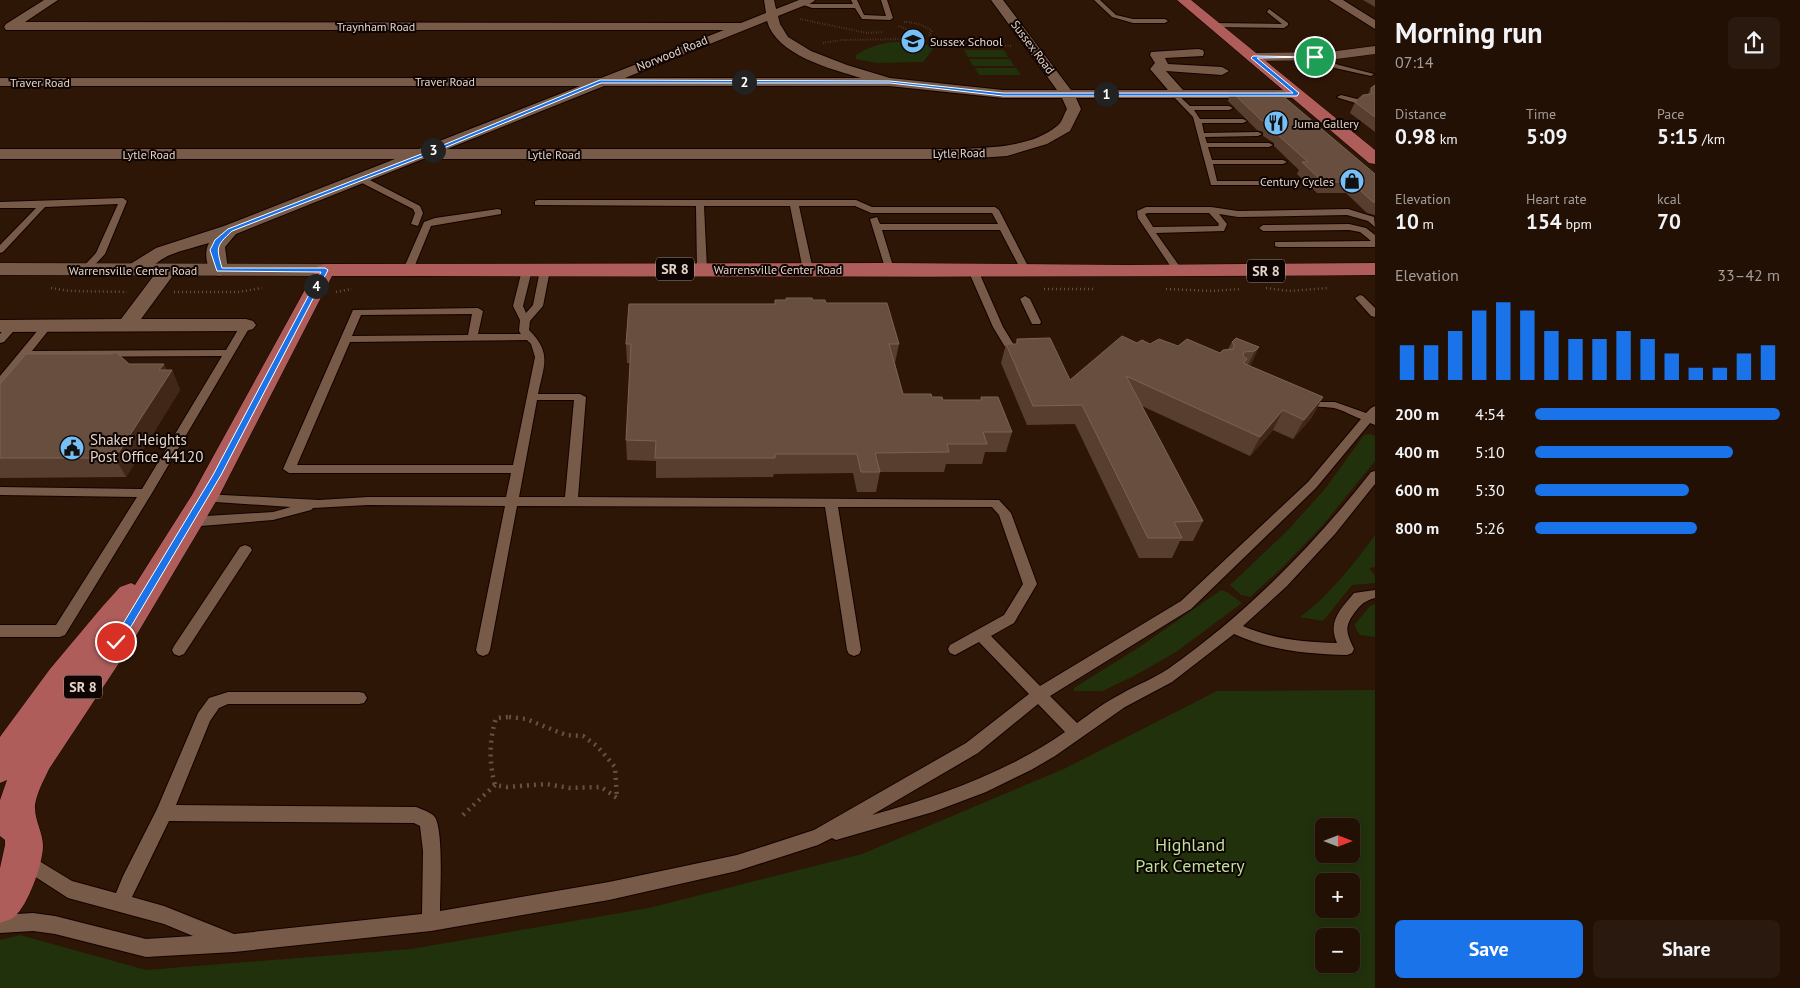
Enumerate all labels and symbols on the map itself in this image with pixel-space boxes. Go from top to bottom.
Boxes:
street label: Sussex Road [1008,17,1058,77]
street label: Traynham Road [337,19,415,34]
school or university icon: Sussex School [900,28,926,54]
street label: Norwood Road [634,32,710,74]
place label: Sussex School [930,34,1003,49]
pin [1294,36,1336,78]
pin: 2 [732,70,756,94]
street label: Traver Road [415,74,475,89]
street label: Traver Road [10,75,70,90]
pin: 1 [1094,82,1118,106]
restaurant icon: Juma Gallery [1263,110,1289,136]
place label: Juma Gallery [1293,116,1359,131]
pin: 3 [420,138,446,162]
street label: Lytle Road [932,145,986,161]
street label: Lytle Road [123,147,175,162]
street label: Lytle Road [528,147,580,162]
shop icon: Century Cycles [1339,168,1365,194]
place label: Century Cycles [1260,174,1334,189]
road number: SR 8 [656,258,694,280]
road number: SR 8 [1247,260,1285,282]
street label: Warrensville Center Road [714,262,842,277]
street label: Warrensville Center Road [69,263,197,278]
pin: 4 [304,274,328,298]
place label: Shaker Heights Post Office 44120 [90,430,203,466]
public building icon: Shaker Heights Post Office 44120 [59,435,85,461]
pin [95,621,137,663]
road number: SR 8 [64,676,102,699]
north arrow [1315,818,1360,862]
park label: Highland Park Cemetery [1135,833,1245,877]

